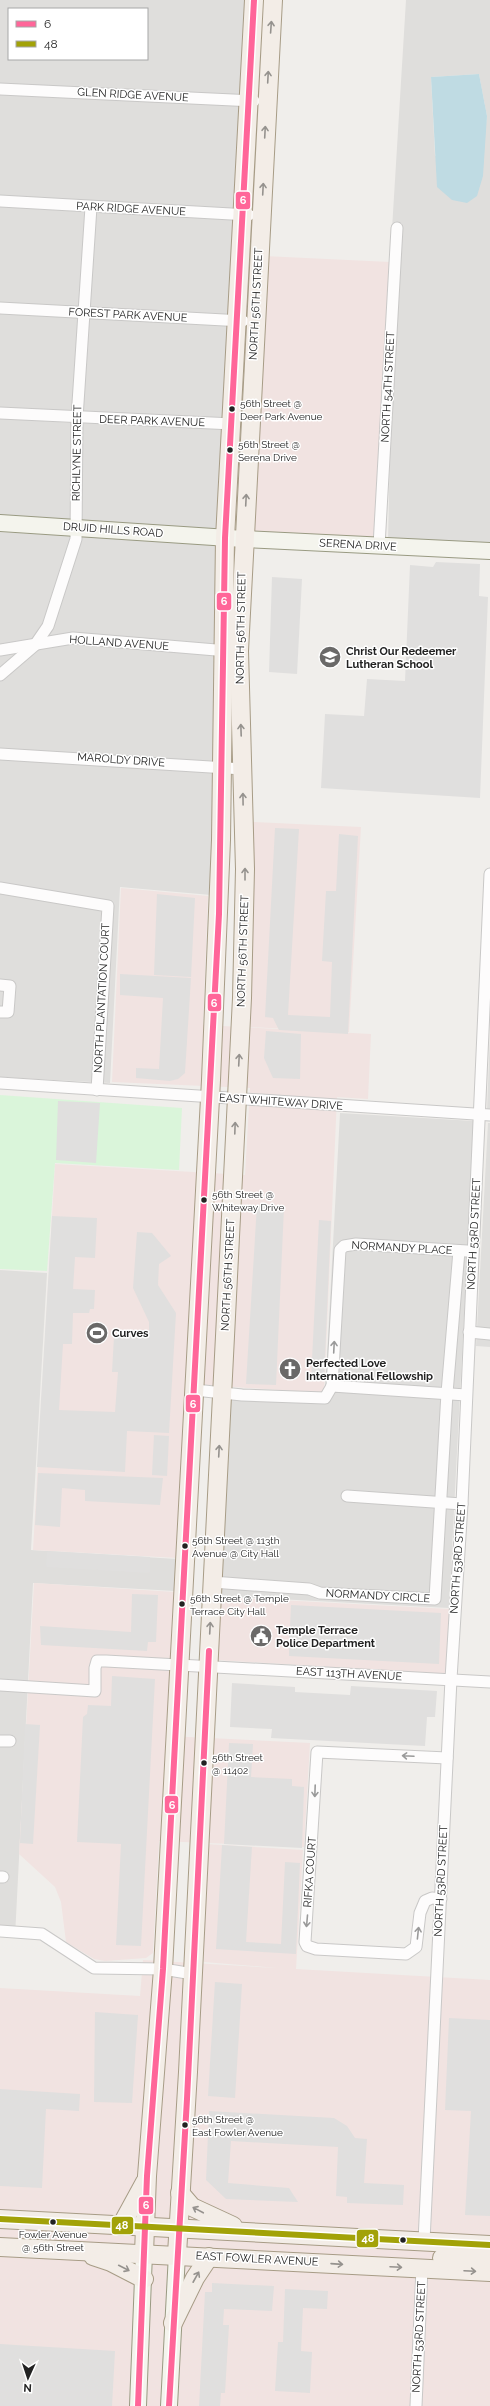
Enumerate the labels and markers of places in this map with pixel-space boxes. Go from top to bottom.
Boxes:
place label: 56th Street @ Deer Park Avenue [240,398,323,422]
marker: 56th Street @ Deer Park Avenue [227,404,237,414]
place label: 56th Street @ Serena Drive [238,439,300,463]
marker: 56th Street @ Serena Drive [225,445,235,455]
school or university icon: Christ Our Redeemer Lutheran School [317,644,343,670]
place label: Christ Our Redeemer Lutheran School [346,645,457,671]
place label: 56th Street @ Whiteway Drive [212,1189,284,1213]
marker: 56th Street @ Whiteway Drive [199,1195,209,1205]
sports icon: Curves [84,1320,110,1346]
place label: Curves [112,1327,149,1340]
church icon: Perfected Love International Fellowship [277,1356,303,1382]
place label: Perfected Love International Fellowship [306,1357,433,1383]
place label: 56th Street @ 113th Avenue @ City Hall [192,1535,280,1559]
marker: 56th Street @ 113th Avenue @ City Hall [180,1541,190,1551]
place label: 56th Street @ Temple Terrace City Hall [190,1593,289,1617]
marker: 56th Street @ Temple Terrace City Hall [177,1599,187,1609]
public building icon: Temple Terrace Police Department [248,1623,274,1649]
place label: Temple Terrace Police Department [276,1624,376,1650]
place label: 56th Street @ 11402 [212,1752,264,1776]
marker: 56th Street @ 11402 [199,1758,209,1768]
place label: 56th Street @ East Fowler Avenue [192,2114,283,2138]
marker: 56th Street @ East Fowler Avenue [180,2120,190,2130]
marker: Fowler Avenue @ 56th Street [48,2217,58,2227]
place label: Fowler Avenue @ 56th Street [19,2229,87,2253]
unlabelled marker [398,2235,408,2245]

